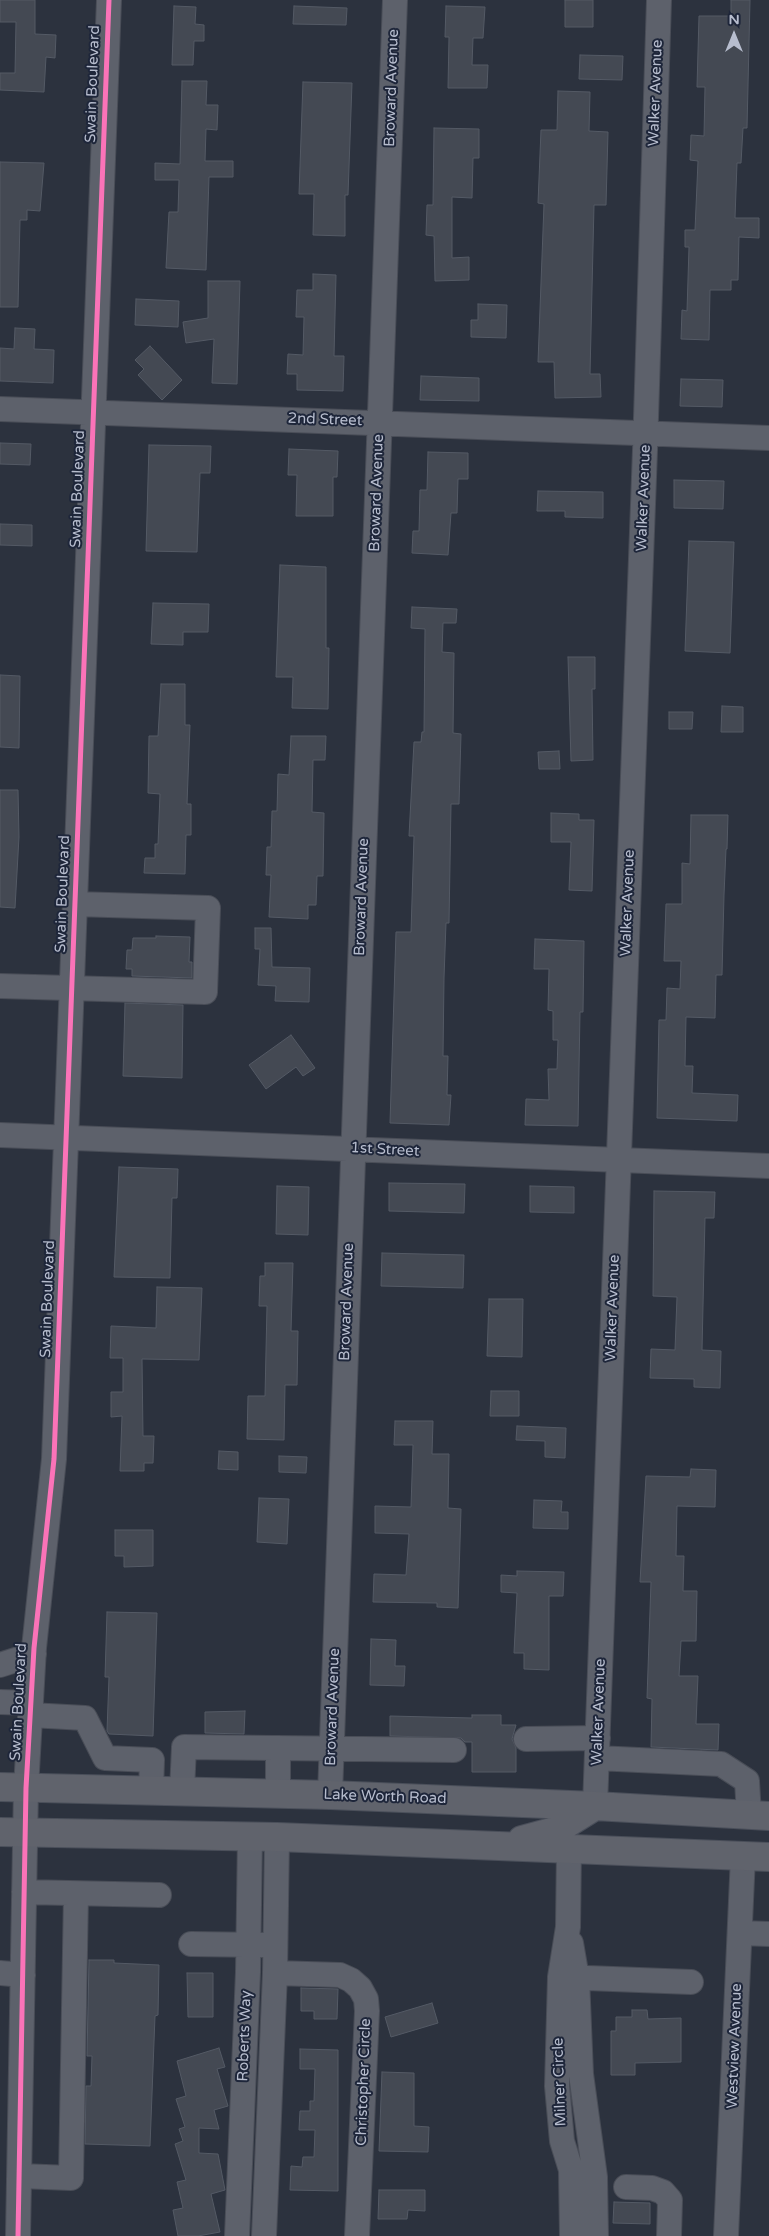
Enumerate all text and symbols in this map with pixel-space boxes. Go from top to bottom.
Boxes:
north arrow [709,10,759,60]
text: N [728,11,740,28]
street label: Swain Boulevard [82,25,104,143]
street label: Broward Avenue [381,29,403,147]
street label: Walker Avenue [645,39,667,147]
street label: 2nd Street [287,410,363,430]
street label: Swain Boulevard [67,430,89,548]
street label: Broward Avenue [366,434,388,552]
street label: Walker Avenue [633,444,655,552]
street label: Swain Boulevard [52,835,74,953]
street label: Broward Avenue [351,838,373,956]
street label: Walker Avenue [617,849,639,957]
street label: 1st Street [350,1139,420,1161]
street label: Swain Boulevard [37,1240,59,1358]
street label: Broward Avenue [336,1243,358,1361]
street label: Walker Avenue [602,1254,624,1362]
street label: Swain Boulevard [7,1643,31,1761]
street label: Broward Avenue [322,1648,344,1766]
street label: Walker Avenue [588,1658,610,1766]
street label: Lake Worth Road [323,1786,447,1808]
street label: Westview Avenue [724,1983,746,2109]
street label: Roberts Way [234,1990,256,2082]
street label: Christopher Circle [353,2018,375,2146]
street label: Milner Circle [549,2037,571,2127]

